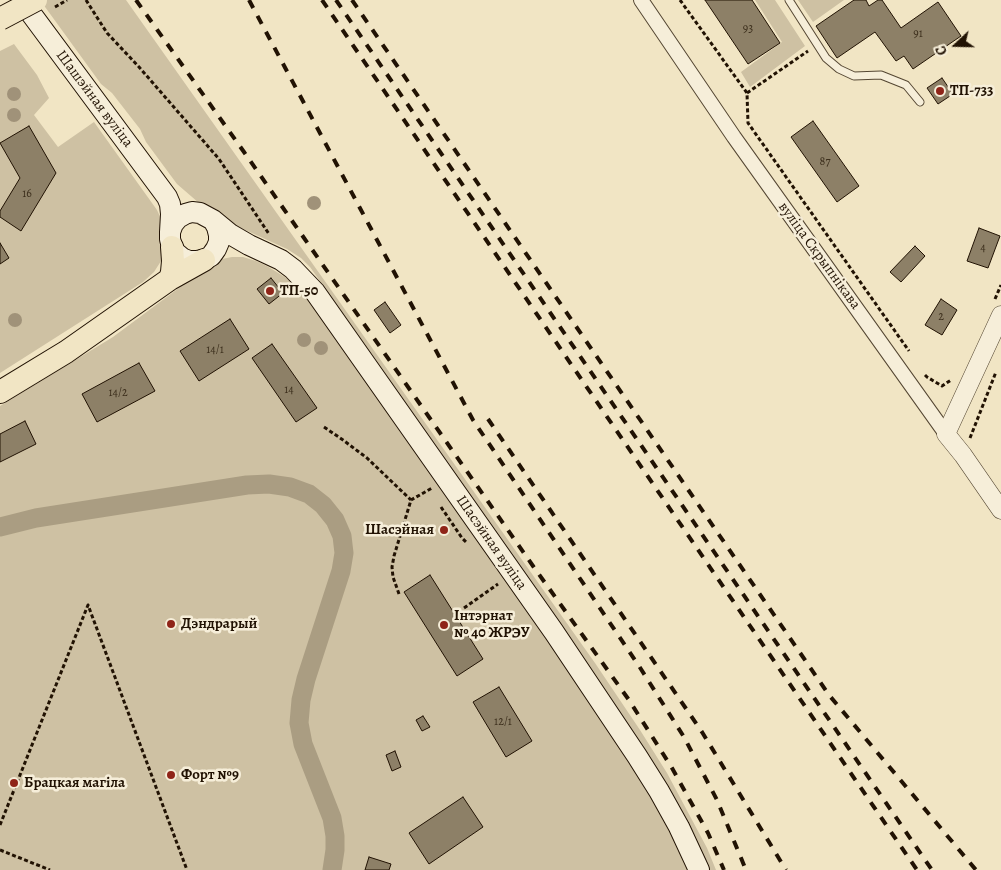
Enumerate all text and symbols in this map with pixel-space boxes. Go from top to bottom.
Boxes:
north arrow [931,20,981,70]
house number: 93 [743,22,753,36]
house number: 91 [913,27,923,41]
text: С [931,43,952,58]
street label: Шашэйная вуліца [52,47,136,151]
place label: ТП-733 [950,82,994,100]
marker: ТП-733 [934,85,946,97]
house number: 87 [820,155,830,169]
house number: 16 [22,187,32,201]
street label: вуліца Скрыпнікава [774,199,864,313]
house number: 4 [980,241,986,255]
place label: ТП-50 [280,282,318,300]
marker: ТП-50 [264,285,276,297]
house number: 2 [938,310,944,324]
house number: 14/1 [206,343,224,357]
house number: 14 [284,383,294,397]
house number: 14/2 [108,386,128,400]
street label: Шасэйная вуліца [452,492,530,594]
place label: Шасэйная [365,521,434,539]
marker: Шасэйная [438,524,450,536]
place label: Інтэрнат № 40 ЖРЭУ [454,607,530,642]
place label: Дэндрарый [181,615,257,633]
marker: Дэндрарый [165,618,177,630]
marker: Інтэрнат № 40 ЖРЭУ [438,619,450,631]
house number: 12/1 [494,715,512,729]
place label: Форт №9 [181,766,239,784]
marker: Форт №9 [165,769,177,781]
place label: Брацкая магіла [24,774,125,792]
marker: Брацкая магіла [8,777,20,789]

